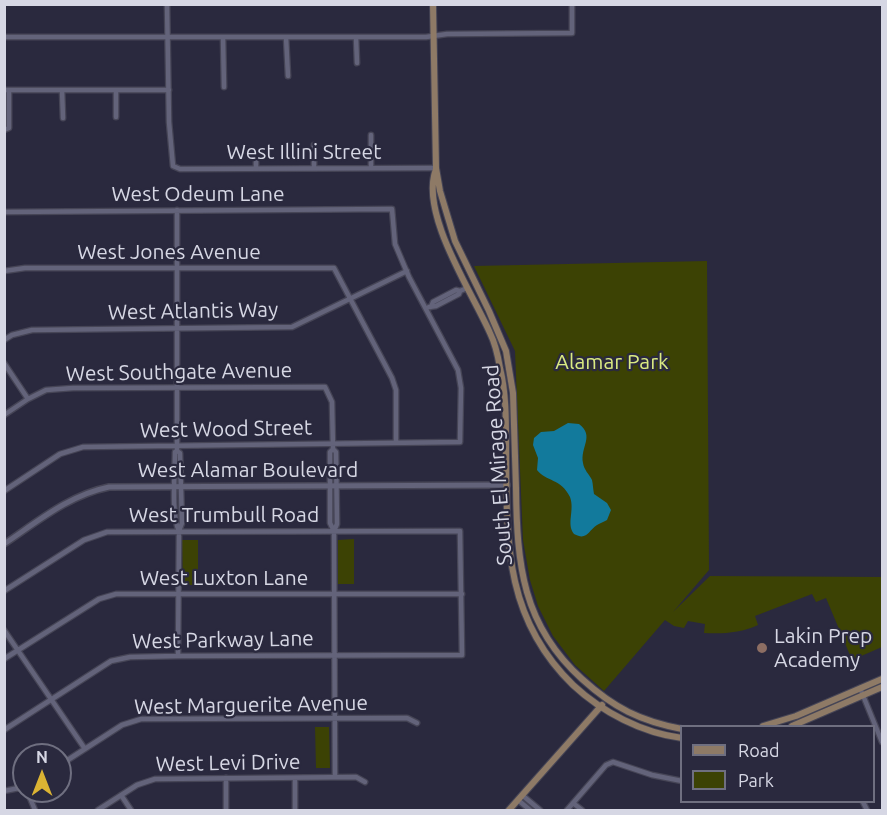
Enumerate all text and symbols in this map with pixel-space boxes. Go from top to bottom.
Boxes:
street label: West Illini Street [227,139,381,165]
street label: West Odeum Lane [111,181,285,207]
street label: West Jones Avenue [77,239,261,265]
street label: West Atlantis Way [108,297,278,325]
park label: Alamar Park [555,349,669,375]
street label: West Southgate Avenue [65,357,293,387]
street label: South El Mirage Road [478,364,518,566]
street label: West Wood Street [140,415,312,443]
street label: West Alamar Boulevard [138,457,358,483]
street label: West Trumbull Road [129,502,319,528]
street label: West Luxton Lane [140,565,308,591]
place label: Lakin Prep Academy [774,623,872,673]
street label: West Parkway Lane [132,626,314,654]
marker: Lakin Prep Academy [755,641,769,655]
street label: West Marguerite Avenue [134,690,368,720]
legend [680,725,875,803]
text: Road [738,740,780,760]
north arrow [12,743,72,803]
text: N [36,748,48,766]
street label: West Levi Drive [155,749,301,777]
text: Park [738,770,774,790]

